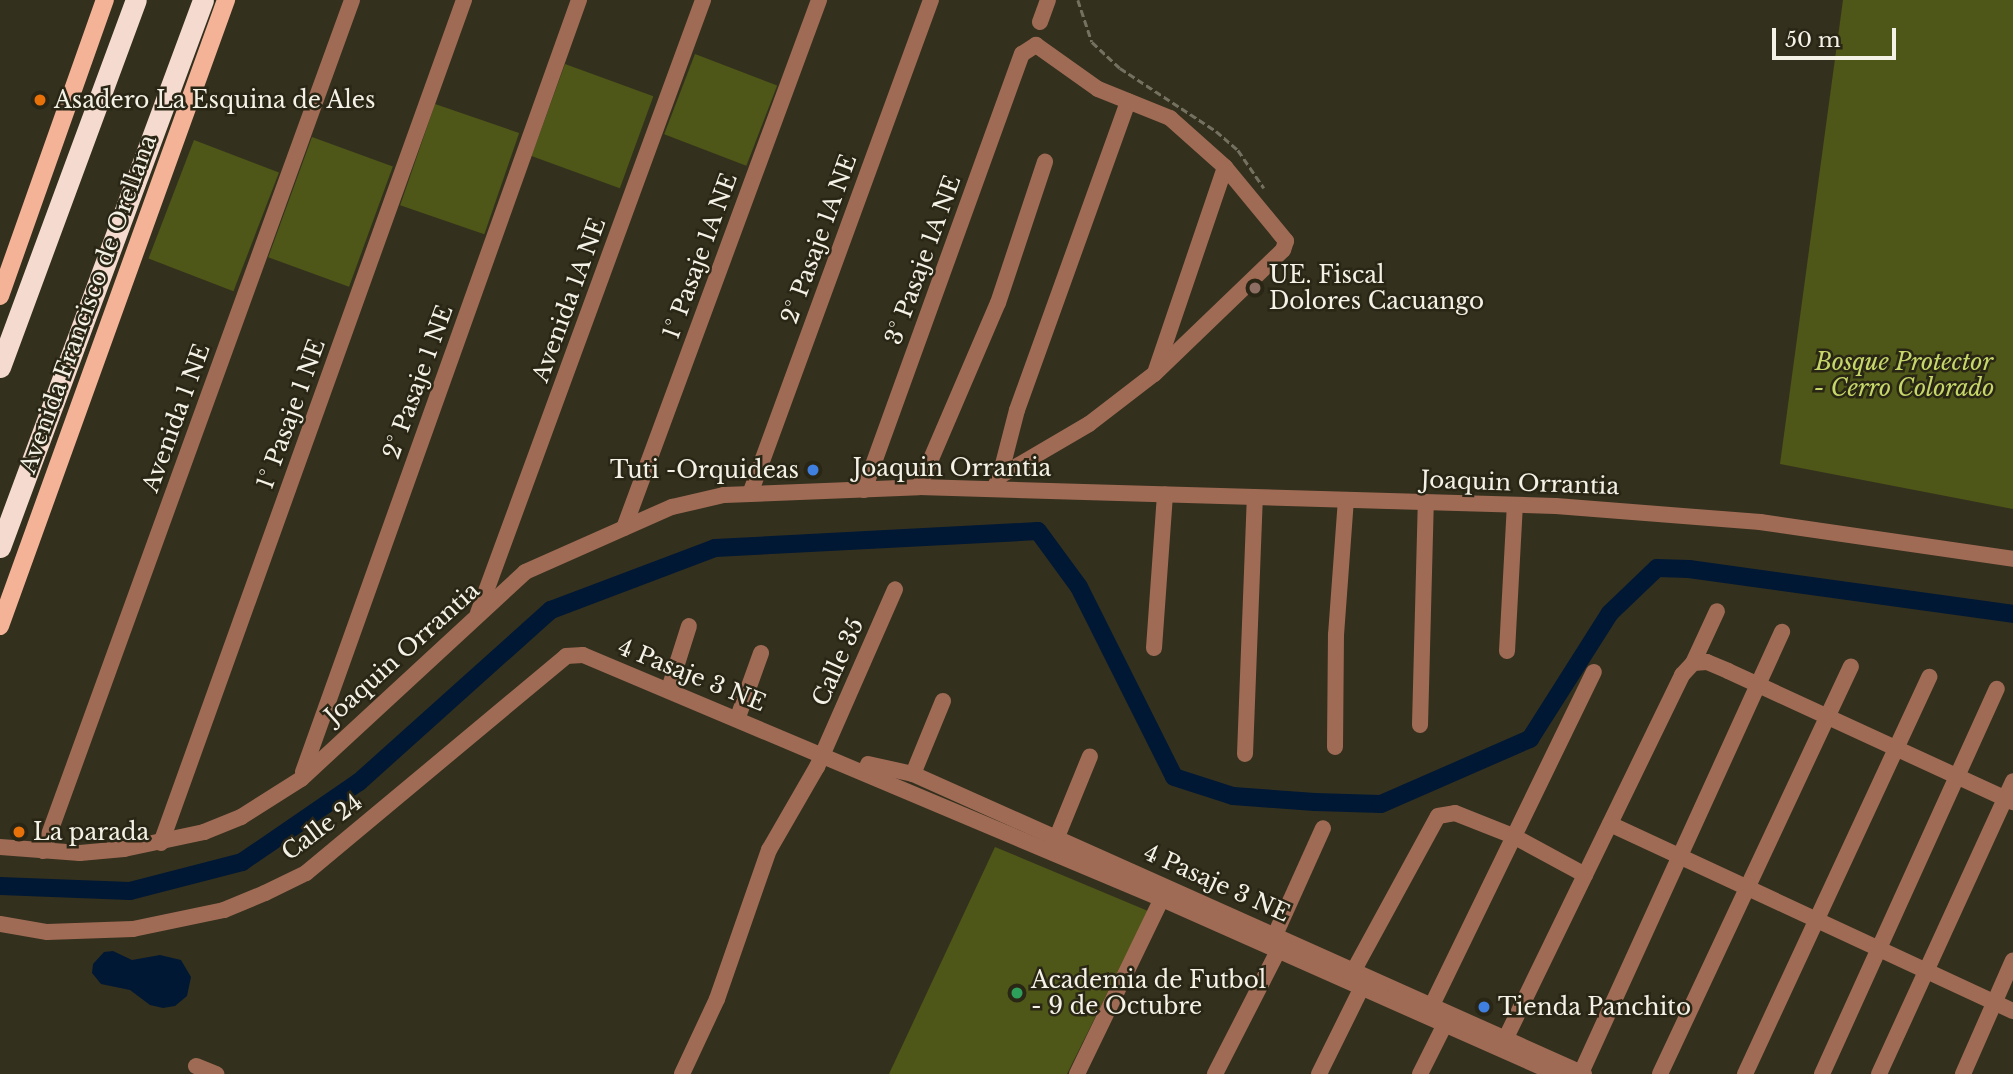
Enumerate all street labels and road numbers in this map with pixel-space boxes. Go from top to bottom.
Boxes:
street label: Avenida Francisco de Orellana [14,131,162,477]
street label: 2° Pasaje 1A NE [775,150,863,328]
street label: 1° Pasaje 1A NE [657,169,743,343]
street label: 3° Pasaje 1A NE [879,171,967,349]
street label: Avenida 1A NE [526,214,612,386]
street label: 2° Pasaje 1 NE [377,302,459,462]
street label: 1° Pasaje 1 NE [251,335,331,493]
street label: Avenida 1 NE [136,340,216,496]
street label: Joaquin Orrantia [853,454,1051,482]
street label: Joaquin Orrantia [1420,466,1620,500]
street label: Joaquin Orrantia [319,576,485,730]
street label: Calle 35 [806,614,870,710]
street label: 4 Pasaje 3 NE [614,633,770,717]
street label: Calle 24 [276,788,368,866]
street label: 4 Pasaje 3 NE [1140,839,1294,927]

